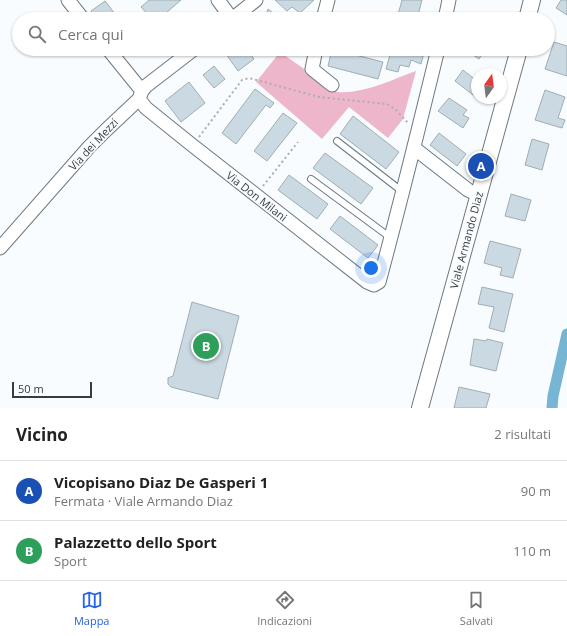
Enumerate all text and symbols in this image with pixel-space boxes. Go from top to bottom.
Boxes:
search box [12,12,555,56]
icon: search [26,23,48,45]
text: Cerca qui [58,24,124,44]
north arrow [471,68,507,104]
street label: Via dei Mezzi [65,115,121,173]
pin: A [468,151,494,181]
street label: Via Don Milani [223,167,291,225]
street label: Viale Armando Diaz [446,190,486,290]
your location [361,258,381,278]
pin: B [193,331,219,361]
scale bar [12,380,92,399]
text: 50 m [18,381,44,396]
text: Vicino [16,423,68,446]
text: 2 risultati [494,425,551,443]
text: Vicopisano Diaz De Gasperi 1 [54,472,268,492]
text: A [25,482,33,500]
text: 90 m [521,482,551,500]
text: Fermata · Viale Armando Diaz [54,492,233,510]
text: Palazzetto dello Sport [54,532,217,552]
text: B [25,542,33,560]
text: 110 m [513,542,551,560]
text: Sport [54,552,87,570]
tab: Mappa [74,589,109,628]
tab: Indicazioni [257,589,312,628]
tab: Salvati [460,589,493,628]

